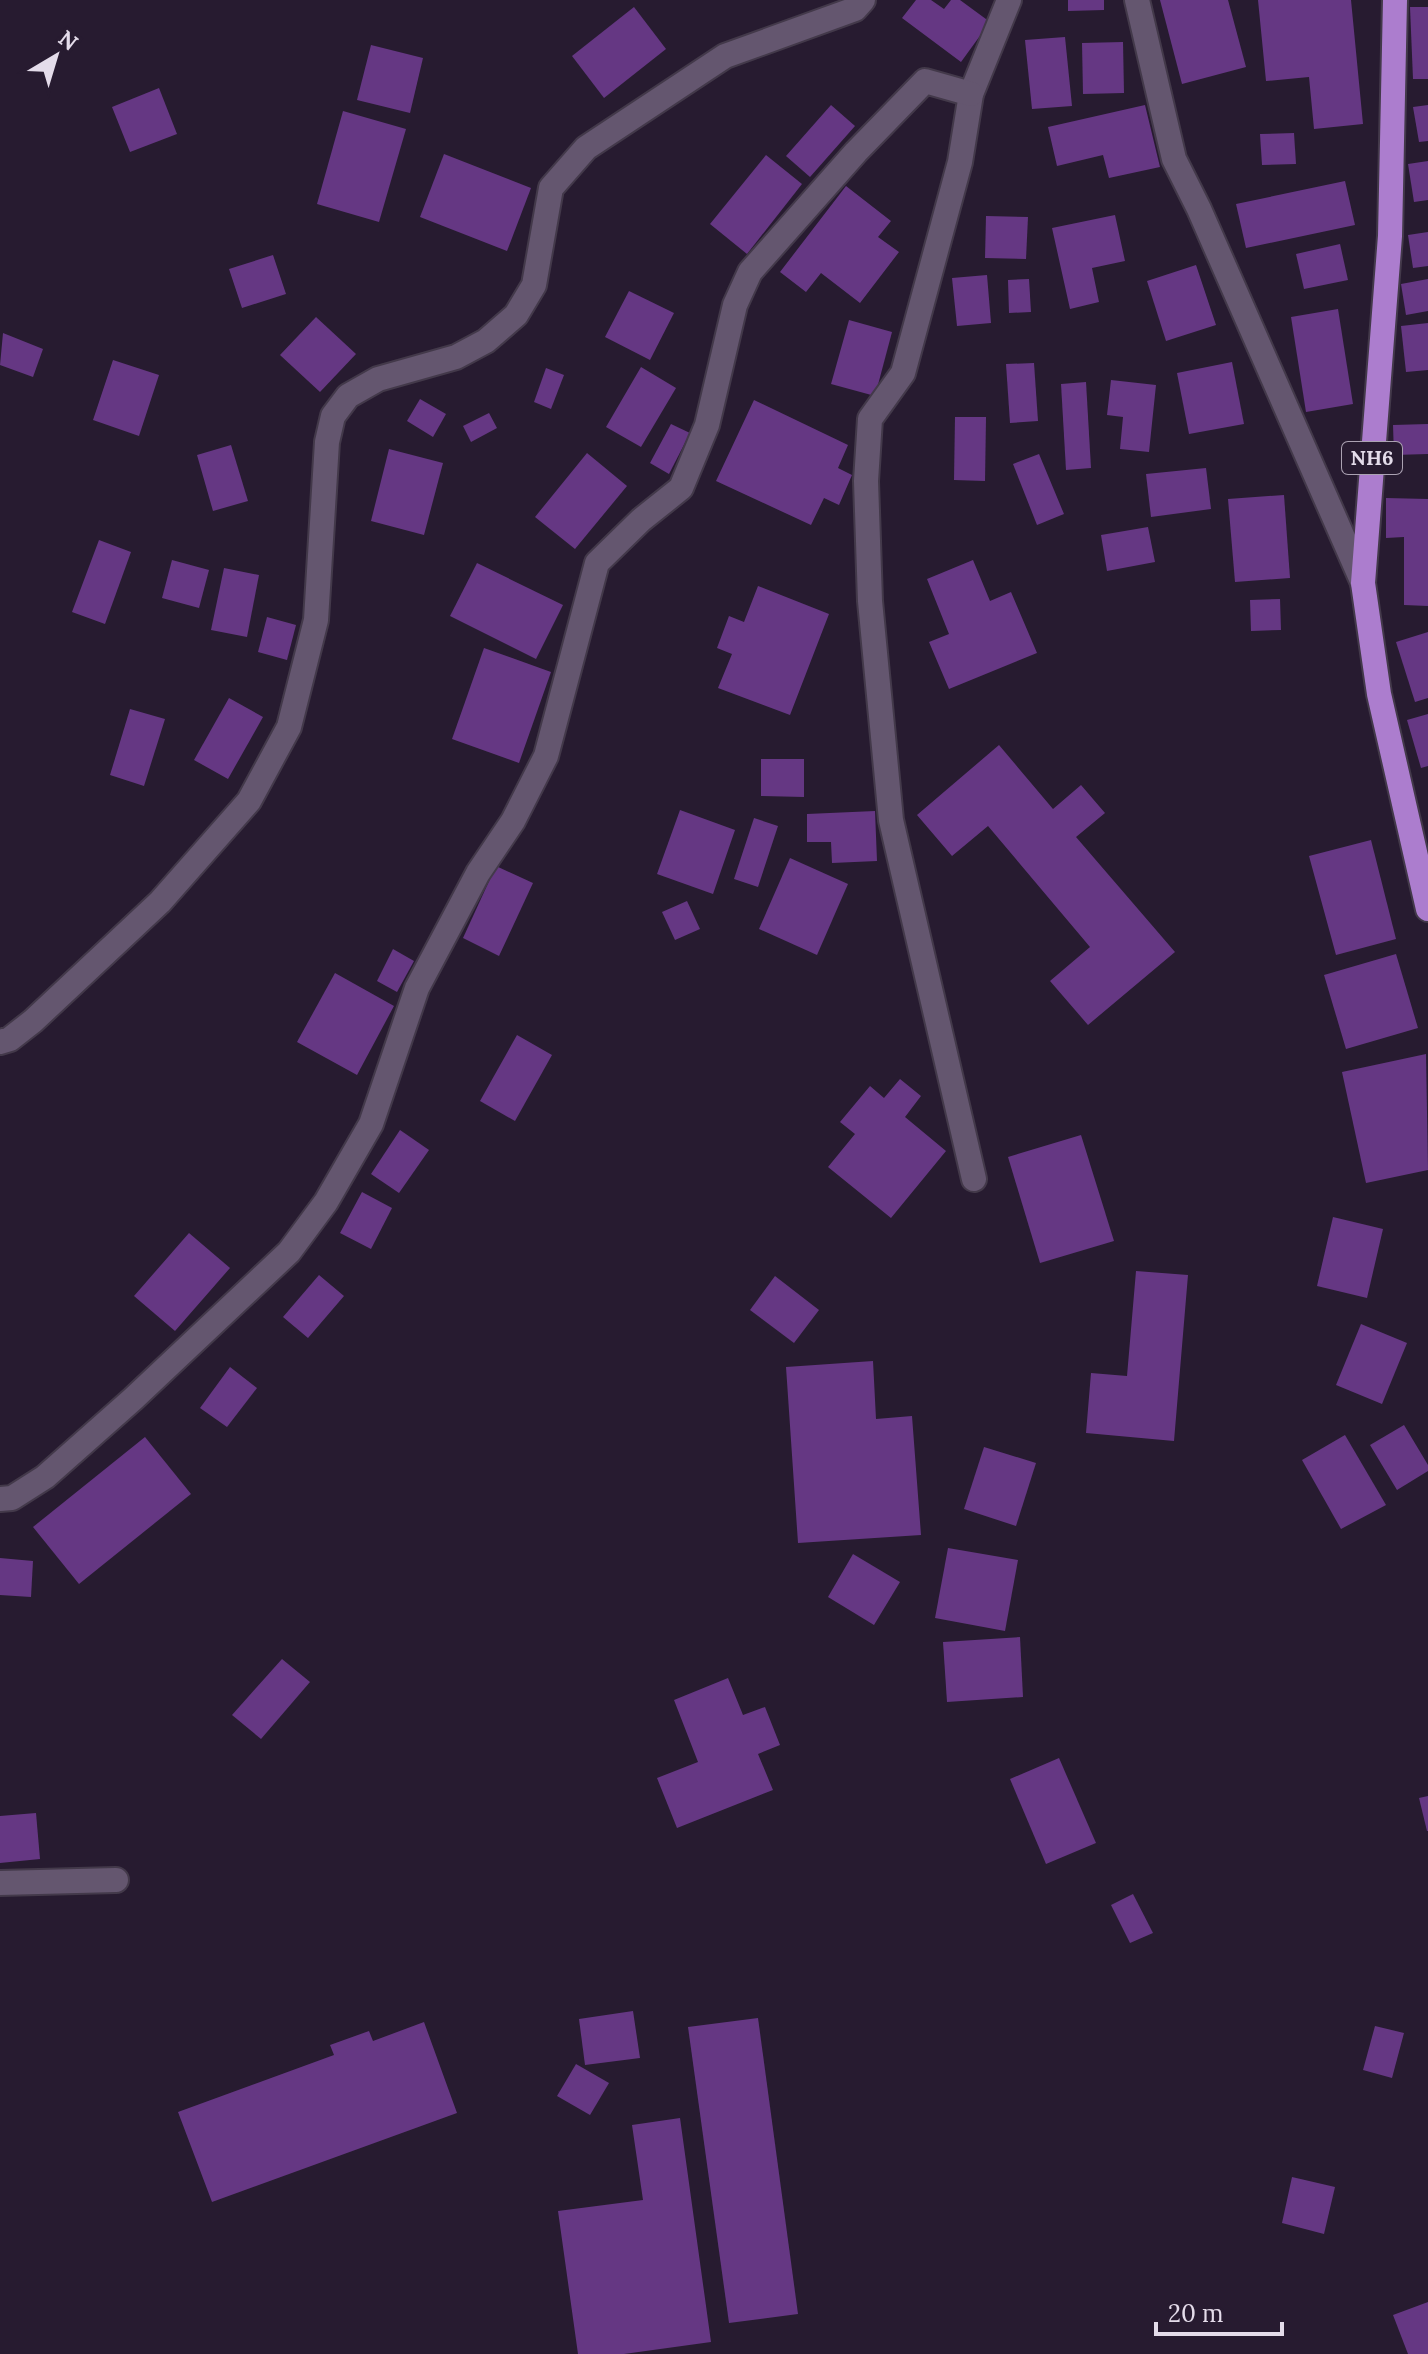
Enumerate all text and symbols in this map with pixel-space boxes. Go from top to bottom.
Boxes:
north arrow [16,16,96,96]
text: N [53,24,84,57]
road number: NH6 [1342,442,1402,474]
scale bar [1156,2286,1282,2336]
text: 20 m [1168,2298,1224,2329]

